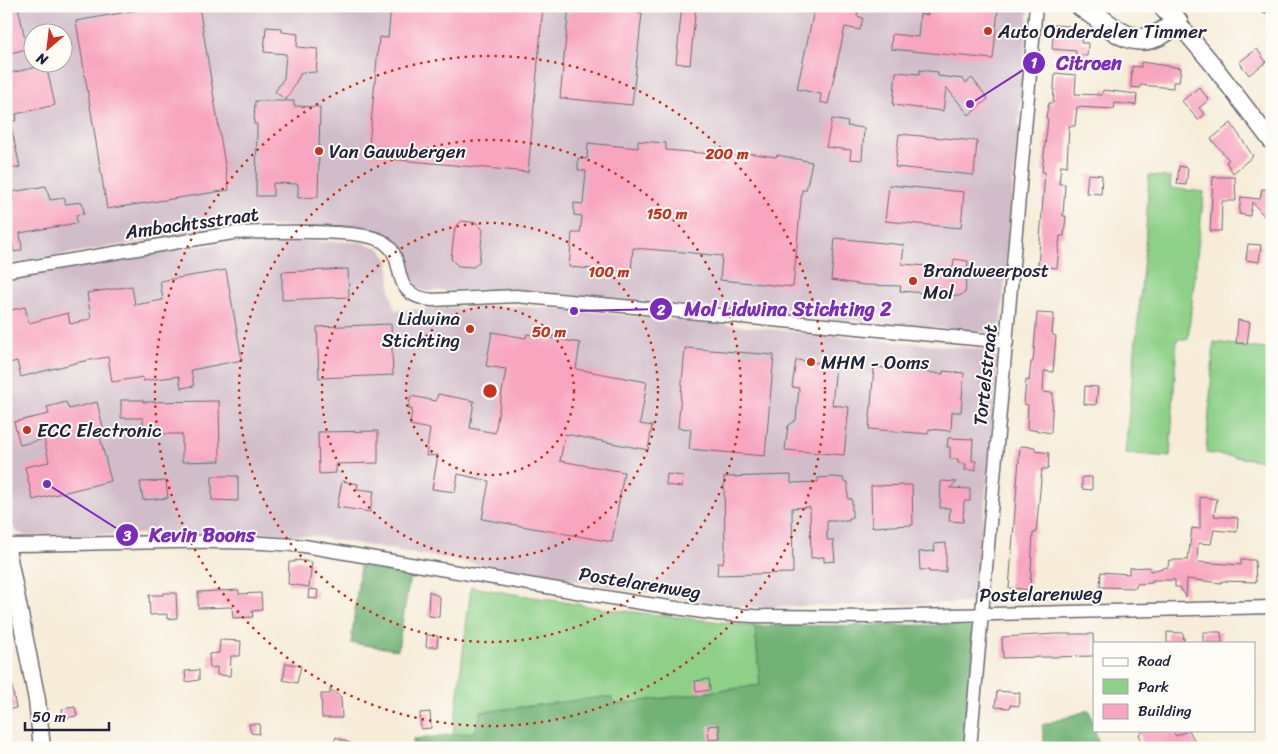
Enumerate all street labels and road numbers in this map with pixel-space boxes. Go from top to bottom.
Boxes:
street label: Ambachtsstraat [122,197,261,249]
street label: Tortelstraat [963,323,1007,427]
street label: Postelarenweg [577,557,704,609]
street label: Postelarenweg [979,576,1103,612]

